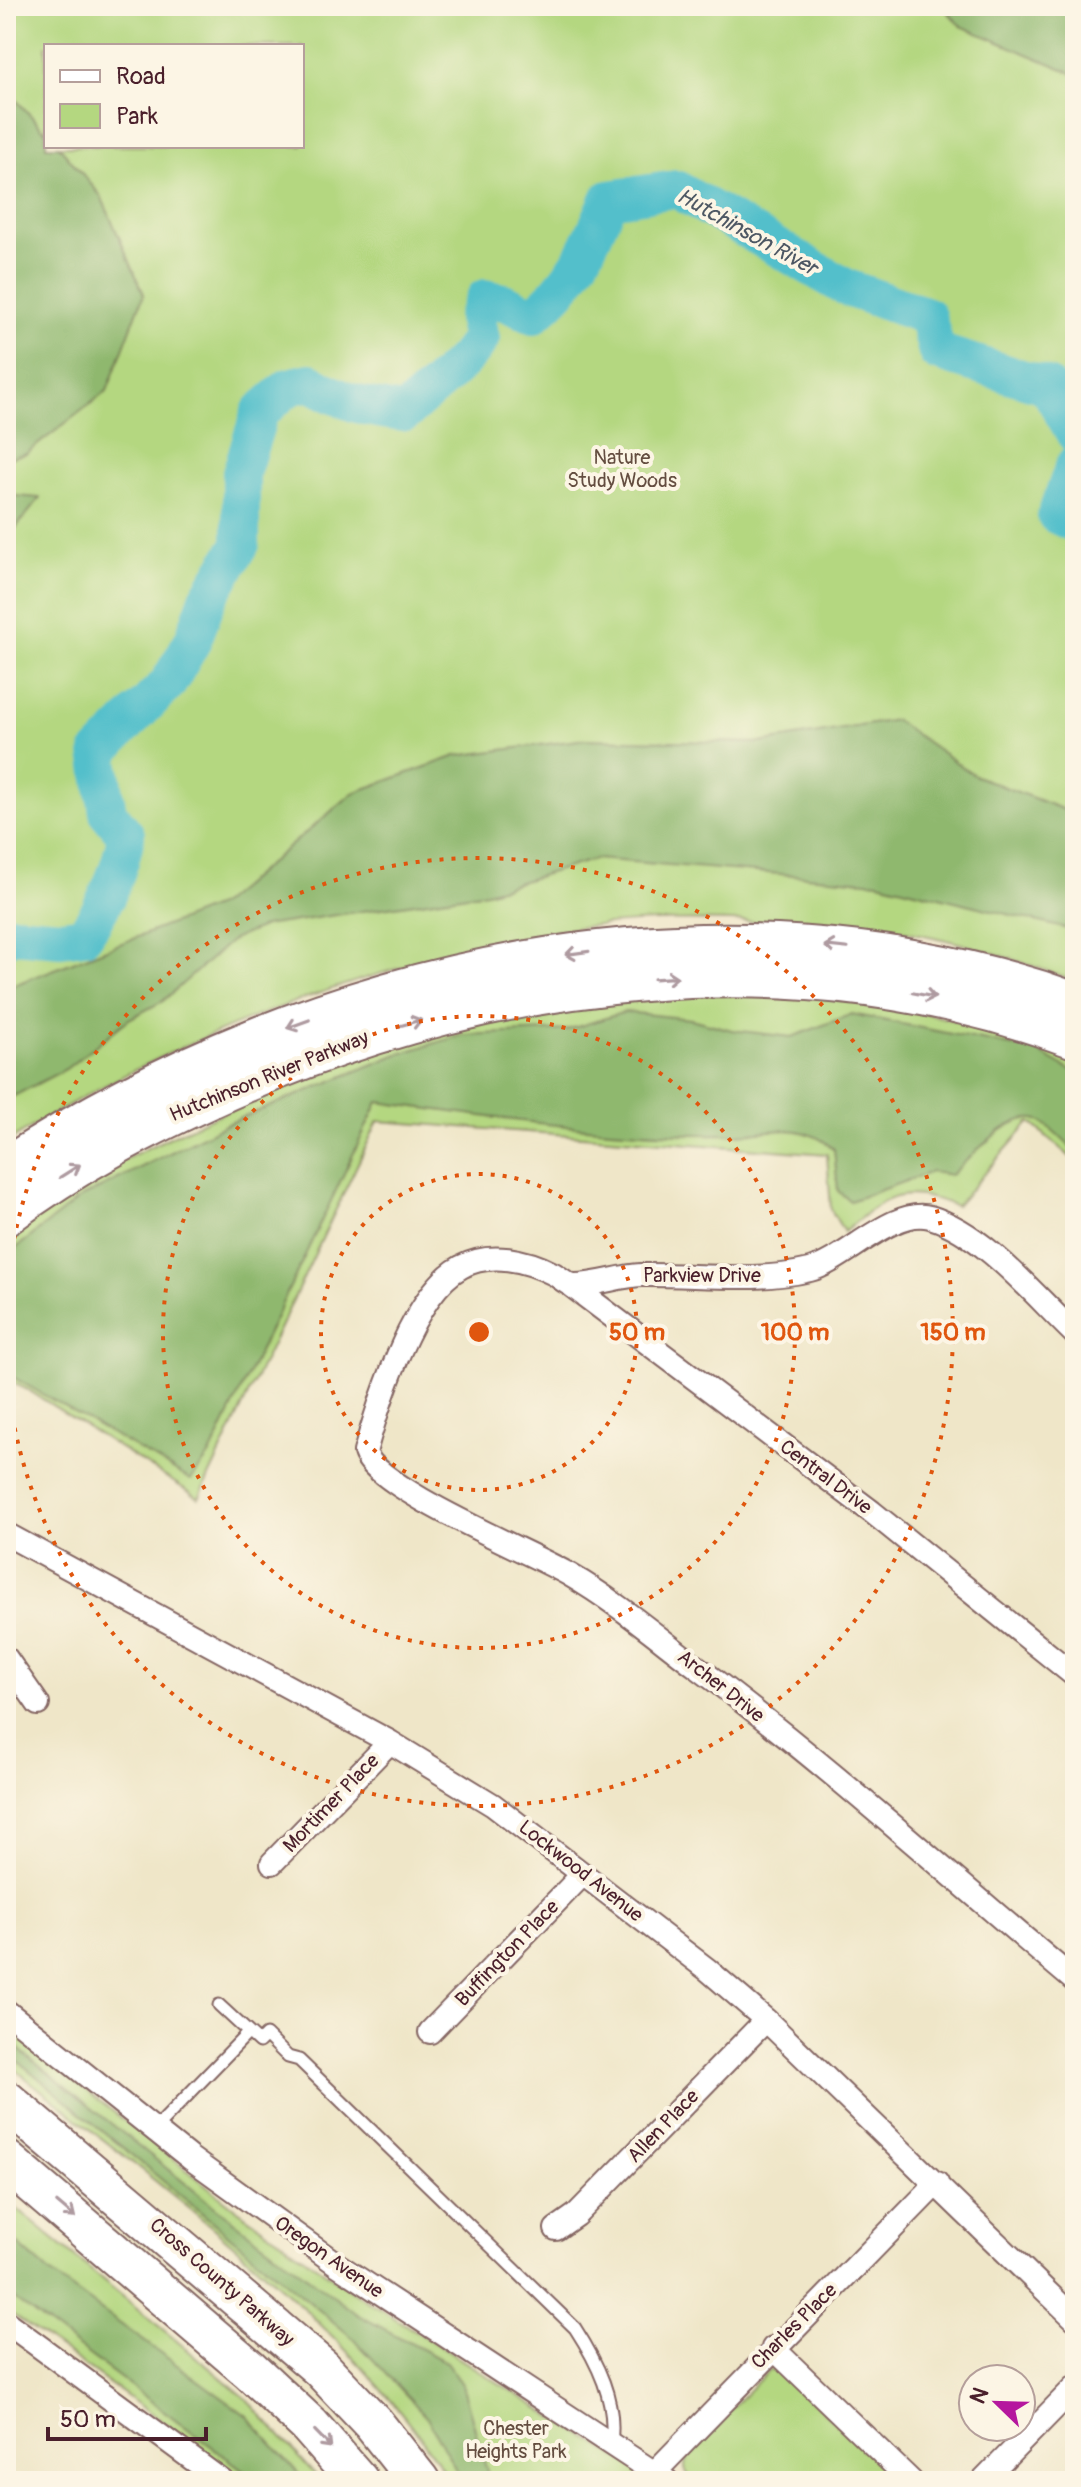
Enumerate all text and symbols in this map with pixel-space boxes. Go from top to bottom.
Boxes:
legend [44,44,304,148]
text: Road [116,62,166,91]
text: Park [116,102,158,131]
water label: Hutchinson River [672,182,825,284]
park label: Nature Study Woods [567,445,677,493]
one-way arrow [823,940,850,955]
one-way arrow [565,946,590,961]
one-way arrow [652,970,679,985]
one-way arrow [911,988,937,1003]
one-way arrow [397,1015,423,1030]
one-way arrow [287,1018,311,1032]
street label: Hutchinson River Parkway [166,1024,373,1127]
one-way arrow [58,1162,81,1178]
street label: Parkview Drive [643,1263,761,1288]
centre of rings [465,1318,493,1346]
text: 50 m [609,1318,665,1347]
text: 100 m [761,1318,829,1347]
text: 150 m [920,1318,986,1347]
street label: Central Drive [775,1434,877,1520]
street label: Archer Drive [672,1644,770,1728]
street label: Mortimer Place [278,1748,384,1858]
street label: Lockwood Avenue [514,1815,648,1927]
street label: Buffington Place [450,1894,564,2012]
street label: Allen Place [622,2084,704,2168]
one-way arrow [55,2201,76,2219]
street label: Oregon Avenue [270,2210,388,2304]
street label: Cross County Parkway [145,2212,300,2352]
street label: Charles Place [746,2278,842,2374]
north arrow [957,2363,1037,2443]
text: N [964,2383,995,2408]
scale bar [48,2391,206,2441]
text: 50 m [60,2405,116,2434]
park label: Chester Heights Park [465,2416,567,2464]
one-way arrow [313,2429,332,2449]

